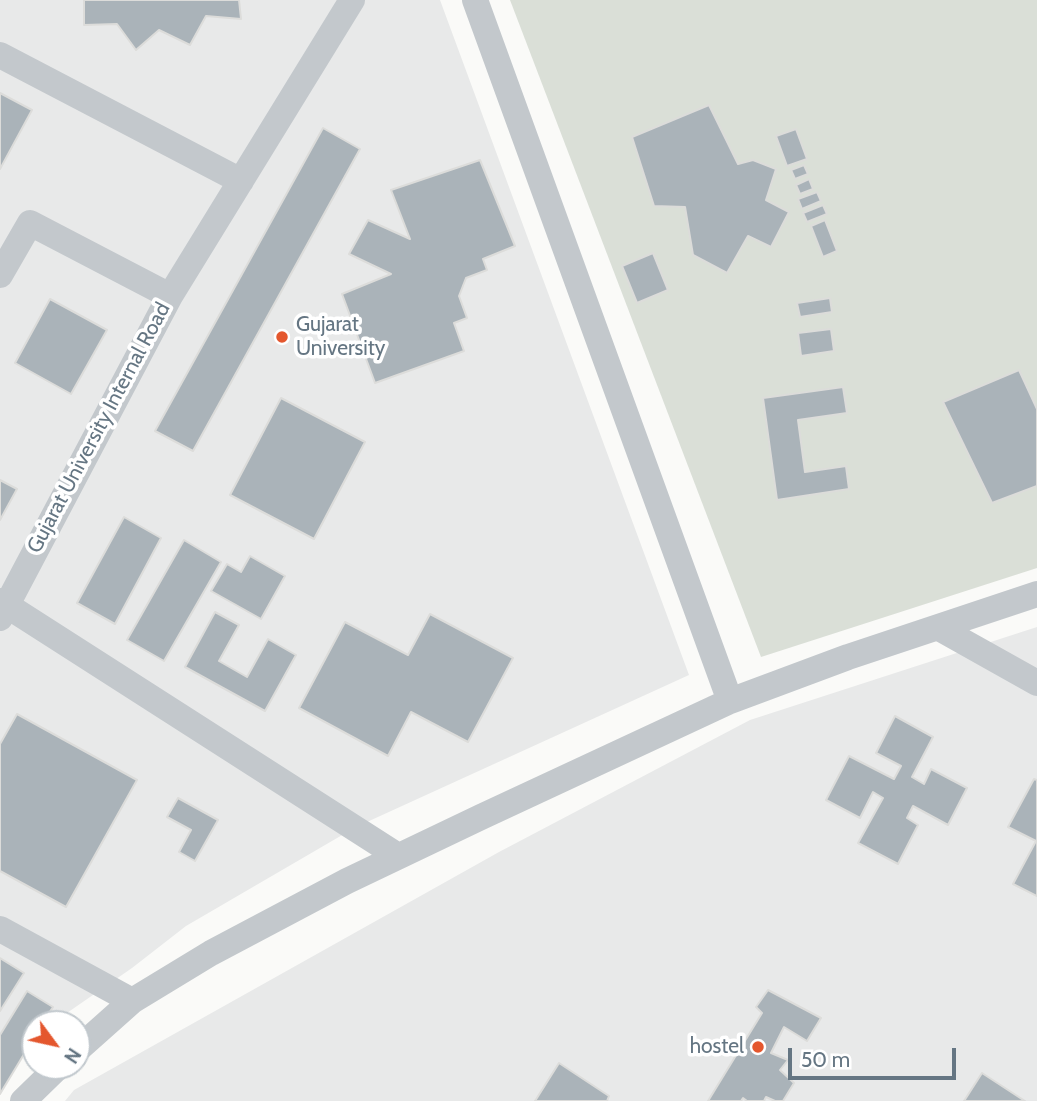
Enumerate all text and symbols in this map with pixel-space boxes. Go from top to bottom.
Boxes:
street label: Gujarat University Internal Road [22,298,176,558]
place label: Gujarat University [296,312,385,362]
marker: Gujarat University [274,329,290,345]
north arrow [21,1010,91,1080]
place label: hostel [690,1034,744,1060]
scale bar [792,1034,960,1078]
marker: hostel [750,1039,766,1055]
text: N [59,1044,86,1068]
text: 50 m [801,1047,850,1072]

